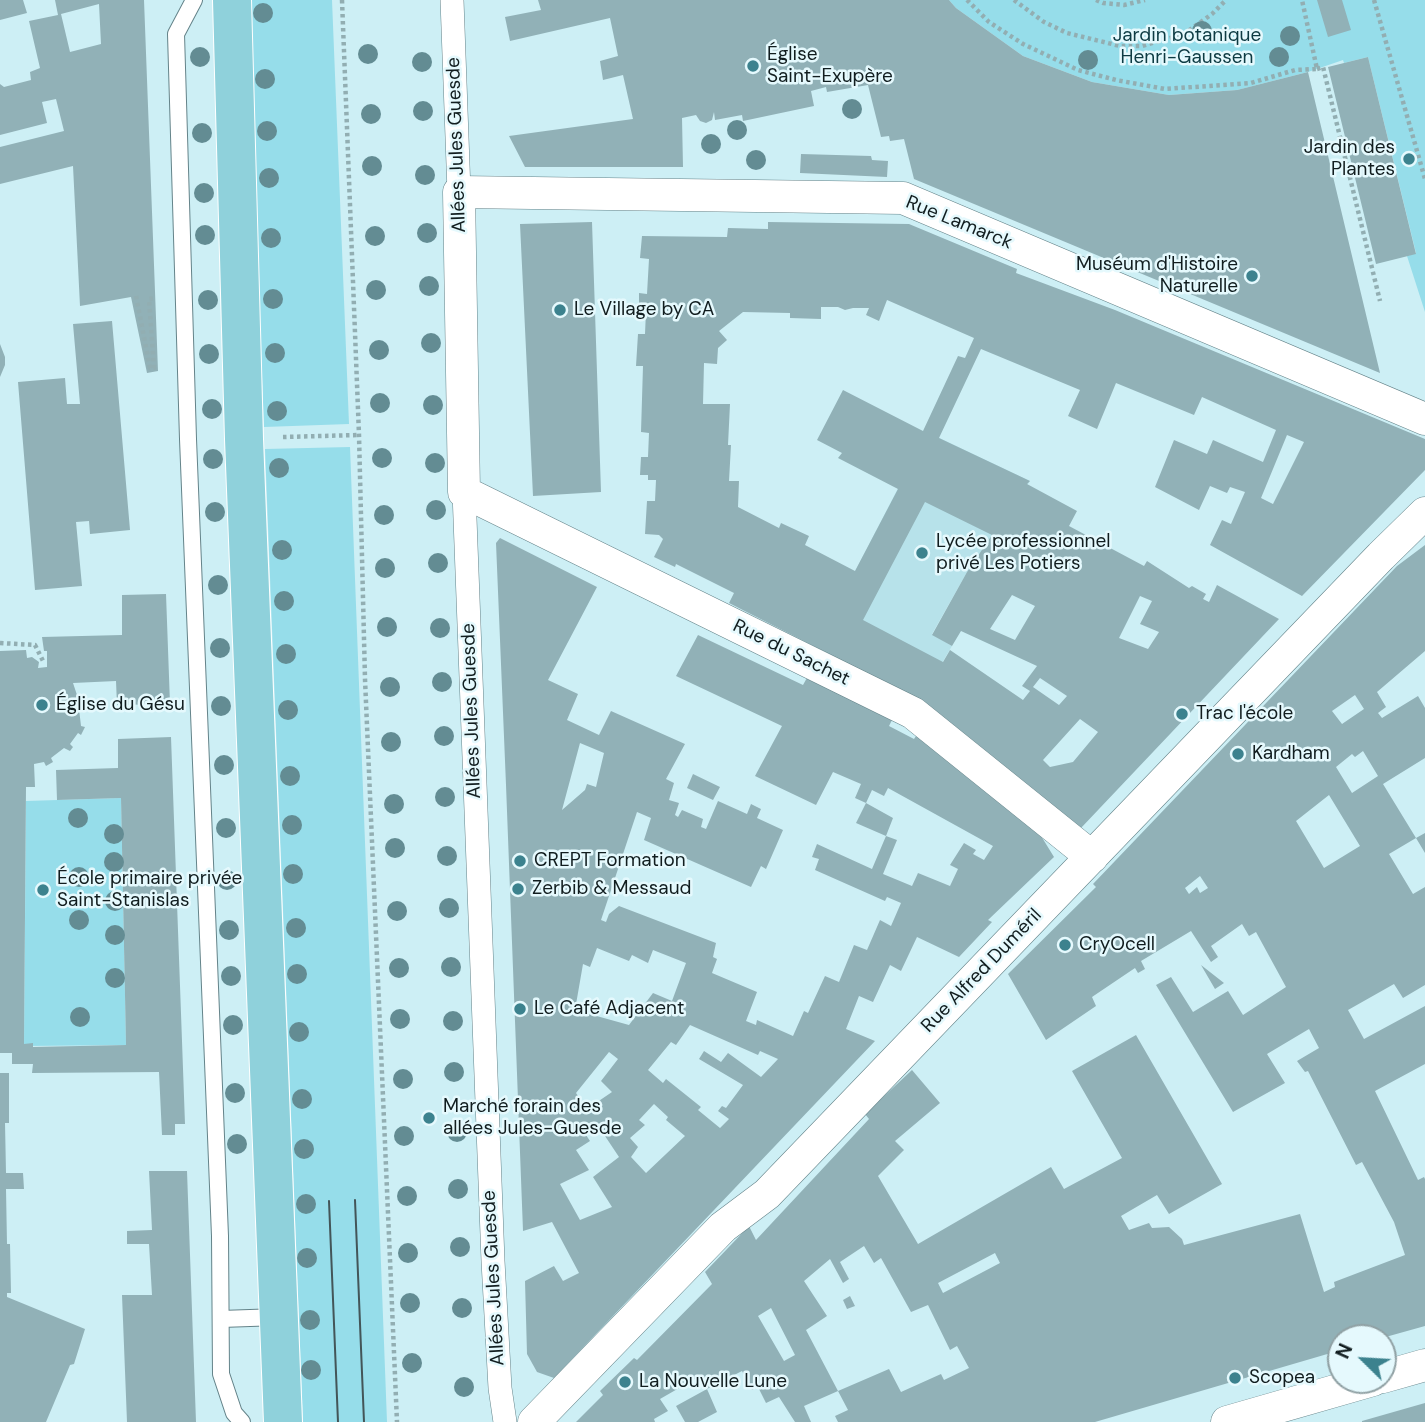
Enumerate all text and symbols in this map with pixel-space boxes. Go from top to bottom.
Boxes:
park label: Jardin botanique Henri-Gaussen [1113,25,1261,69]
place label: Église Saint-Exupère [767,44,893,88]
street label: Allées Jules Guesde [443,57,471,233]
marker: Église Saint-Exupère [745,58,761,74]
place label: Jardin des Plantes [1304,137,1395,181]
marker: Jardin des Plantes [1401,151,1417,167]
street label: Rue Lamarck [902,191,1016,255]
place label: Muséum d'Histoire Naturelle [1076,254,1238,298]
marker: Muséum d'Histoire Naturelle [1244,268,1260,284]
place label: Le Village by CA [574,299,714,321]
marker: Le Village by CA [552,302,568,318]
place label: Lycée professionnel privé Les Potiers [936,531,1110,575]
marker: Lycée professionnel privé Les Potiers [914,545,930,561]
street label: Rue du Sachet [729,615,853,691]
street label: Allées Jules Guesde [458,623,486,799]
place label: Église du Gésu [56,694,185,716]
marker: Église du Gésu [34,697,50,713]
place label: Trac l'école [1196,703,1293,725]
marker: Trac l'école [1174,706,1190,722]
place label: Kardham [1252,743,1330,765]
marker: Kardham [1230,746,1246,762]
place label: CREPT Formation [534,850,686,872]
marker: CREPT Formation [512,853,528,869]
place label: École primaire privée Saint-Stanislas [57,868,242,912]
place label: Zerbib & Messaud [532,878,691,900]
marker: Zerbib & Messaud [510,881,526,897]
marker: École primaire privée Saint-Stanislas [35,882,51,898]
street label: Rue Alfred Duméril [917,904,1047,1038]
place label: CryOcell [1079,934,1155,956]
marker: CryOcell [1057,937,1073,953]
place label: Le Café Adjacent [534,998,684,1020]
marker: Le Café Adjacent [512,1001,528,1017]
place label: Marché forain des allées Jules-Guesde [443,1096,622,1140]
marker: Marché forain des allées Jules-Guesde [421,1110,437,1126]
street label: Allées Jules Guesde [478,1190,510,1366]
north arrow [1327,1324,1397,1394]
text: N [1330,1340,1358,1362]
place label: Scopea [1249,1367,1315,1389]
marker: Scopea [1227,1370,1243,1386]
place label: La Nouvelle Lune [639,1371,787,1393]
marker: La Nouvelle Lune [617,1374,633,1390]

